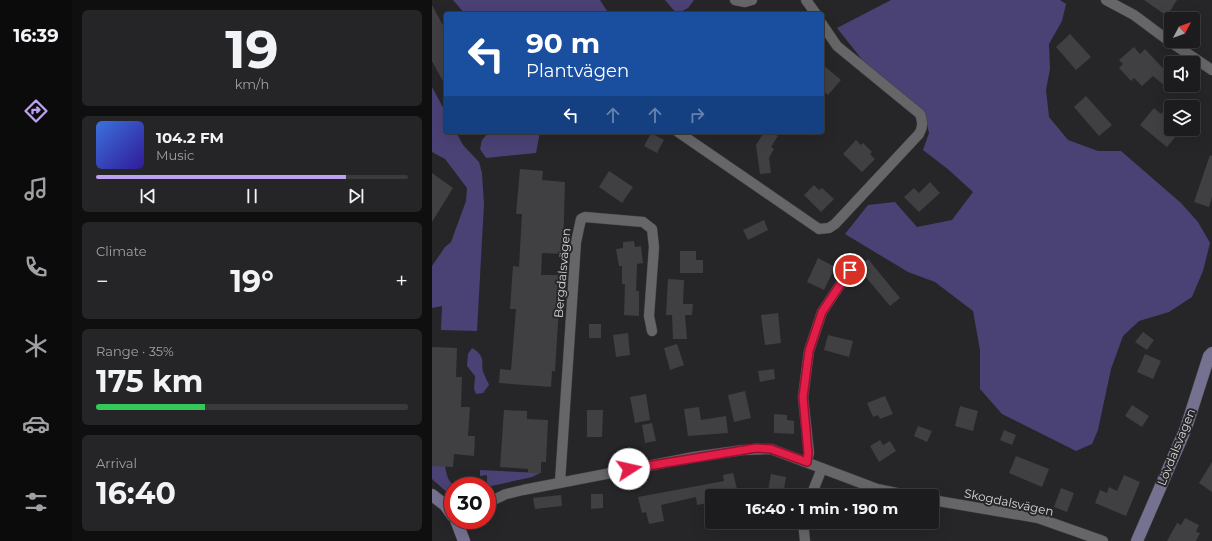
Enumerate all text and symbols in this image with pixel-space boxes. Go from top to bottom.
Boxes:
north arrow [1164,12,1200,48]
map controls [1164,12,1200,136]
text: 19 [225,18,279,81]
text: 16:39 [13,25,59,47]
text: 90 m [526,26,600,60]
icon: left [460,28,512,80]
button: sound [1164,56,1200,92]
text: Plantvägen [526,60,629,82]
text: km/h [235,76,269,92]
icon: directions [22,97,50,125]
button: layers [1164,100,1200,136]
icon: left [560,104,582,126]
icon: ahead [602,104,624,126]
icon: ahead [644,104,666,126]
icon: right [686,104,708,126]
text: 104.2 FM [156,128,224,147]
text: Music [156,147,194,163]
icon: music [22,175,50,203]
icon: previous [137,185,159,207]
icon: pause [241,185,263,207]
icon: next [345,185,367,207]
street label: Bergdalsvägen [551,227,573,319]
text: Climate [96,243,147,259]
icon: phone [22,253,50,281]
pin [833,253,867,287]
icon: arrive [839,259,861,281]
text: 19° [230,263,274,300]
text: − [96,268,109,295]
text: + [395,268,408,295]
icon: climate [22,332,50,360]
text: Range · 35% [96,343,174,359]
text: 175 km [96,363,203,400]
street label: Lövdalsvägen [1154,406,1198,488]
icon: car [22,410,50,438]
position arrow [608,448,650,490]
text: Arrival [96,455,137,471]
text: 16:40 [96,475,176,512]
speed limit sign: 30 [444,477,496,529]
street label: Skogdalsvägen [963,485,1055,519]
icon: filters [22,488,50,516]
text: 16:40 · 1 min · 190 m [746,499,898,518]

